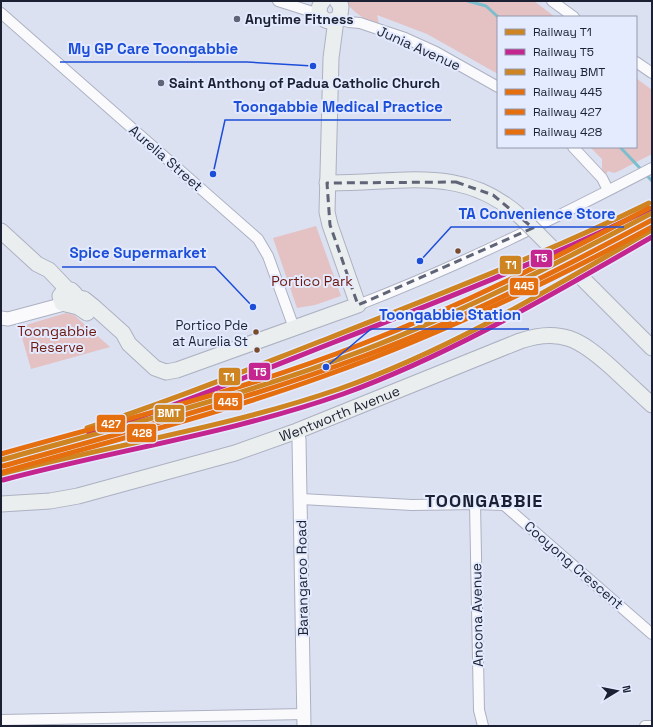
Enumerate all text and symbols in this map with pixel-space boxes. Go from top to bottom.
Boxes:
place label: Anytime Fitness [245,10,354,28]
marker: Anytime Fitness [232,14,242,24]
legend [497,16,637,148]
street label: Junia Avenue [374,22,464,74]
text: Railway T1 [533,24,592,40]
callout: My GP Care Toongabbie [60,35,247,62]
text: My GP Care Toongabbie [68,39,238,58]
text: Railway T5 [533,44,594,60]
text: Railway BMT [533,64,605,80]
place label: Saint Anthony of Padua Catholic Church [169,74,440,92]
marker: Saint Anthony of Padua Catholic Church [156,78,166,88]
text: Railway 445 [533,84,602,100]
callout: Toongabbie Medical Practice [225,93,451,120]
text: Toongabbie Medical Practice [233,97,443,116]
text: Railway 427 [533,104,602,120]
street label: Aurelia Street [125,121,207,195]
text: Railway 428 [533,124,602,140]
callout: TA Convenience Store [451,200,624,227]
text: TA Convenience Store [458,204,616,223]
callout: Spice Supermarket [62,240,215,267]
text: Spice Supermarket [69,243,207,262]
unlabelled marker [453,246,463,256]
line badge: T5 [530,249,553,268]
text: T5 [534,251,548,265]
line badge: T1 [499,255,522,275]
text: T1 [505,258,517,272]
park label: Portico Park [271,272,353,290]
line badge: 445 [509,277,539,296]
text: 445 [514,279,535,293]
callout: Toongabbie Station [371,302,529,329]
text: Toongabbie Station [379,305,521,324]
place label: Portico Pde at Aurelia St [172,317,248,350]
park label: Toongabbie Reserve [17,322,97,356]
marker: Portico Pde at Aurelia St [251,327,261,337]
unlabelled marker [252,345,262,355]
line badge: T5 [248,362,271,381]
text: T5 [253,365,267,379]
line badge: T1 [218,367,241,386]
text: T1 [223,370,235,384]
street label: Wentworth Avenue [277,381,402,446]
line badge: 445 [213,392,243,411]
text: 445 [218,395,239,409]
line badge: BMT [154,404,185,423]
text: BMT [157,406,181,420]
line badge: 427 [96,414,126,433]
text: 427 [101,417,121,431]
line badge: 428 [126,423,157,443]
text: 428 [132,426,152,440]
district label: TOONGABBIE [425,489,543,512]
street label: Cooyong Crescent [521,517,627,613]
street label: Barangaroo Road [292,520,312,636]
street label: Ancona Avenue [467,563,487,667]
north arrow [597,671,637,711]
text: N [619,684,634,694]

